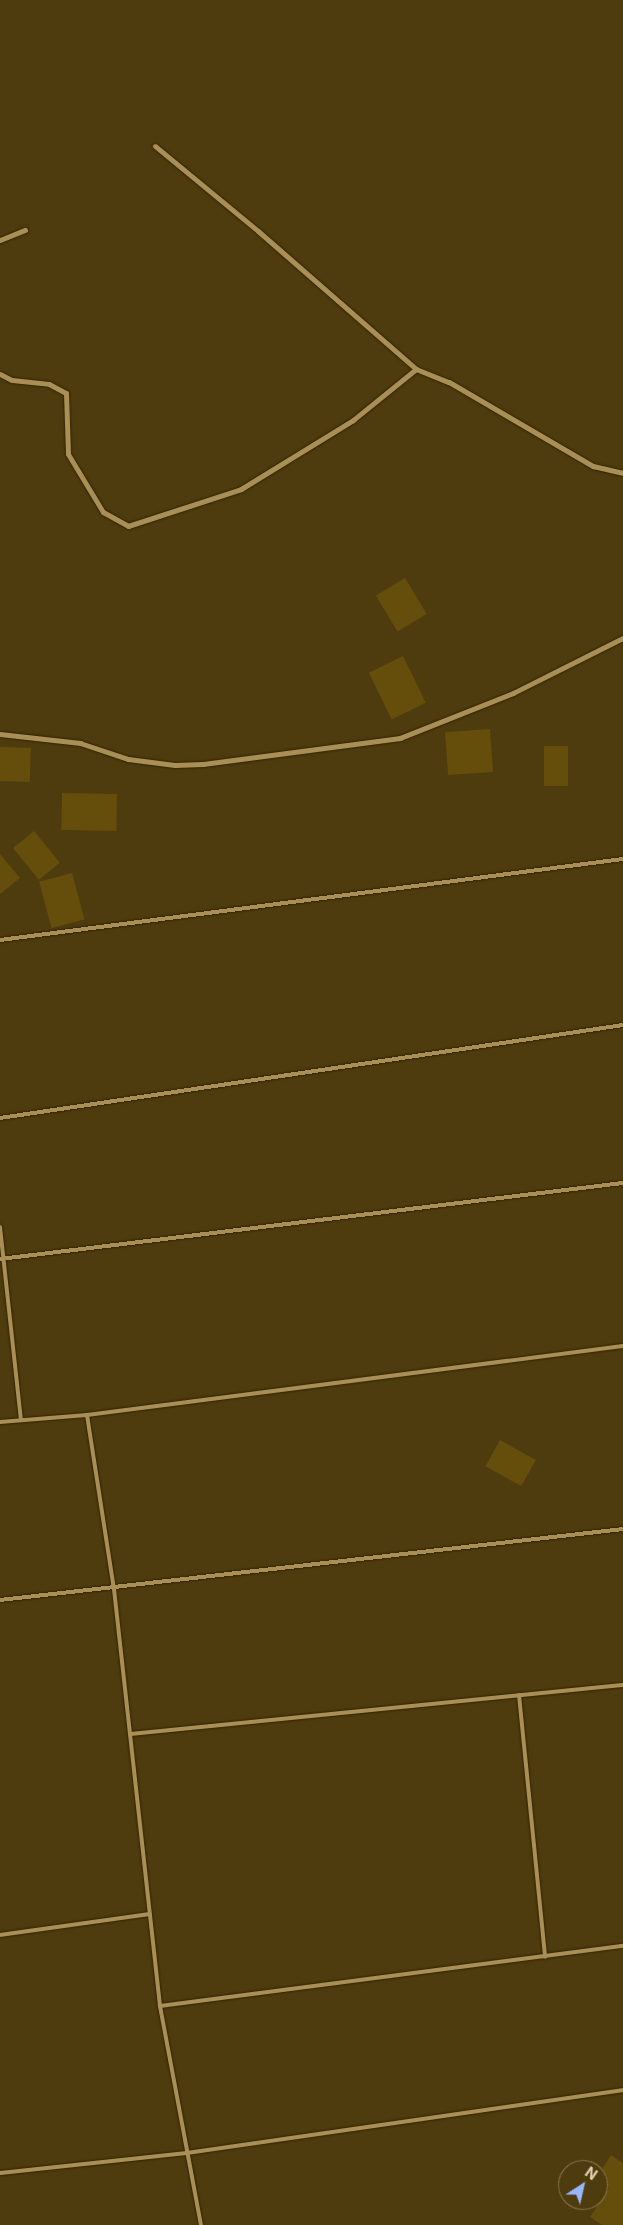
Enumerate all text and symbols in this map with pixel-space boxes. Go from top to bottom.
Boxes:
north arrow [558,2160,608,2210]
text: N [582,2163,601,2183]

